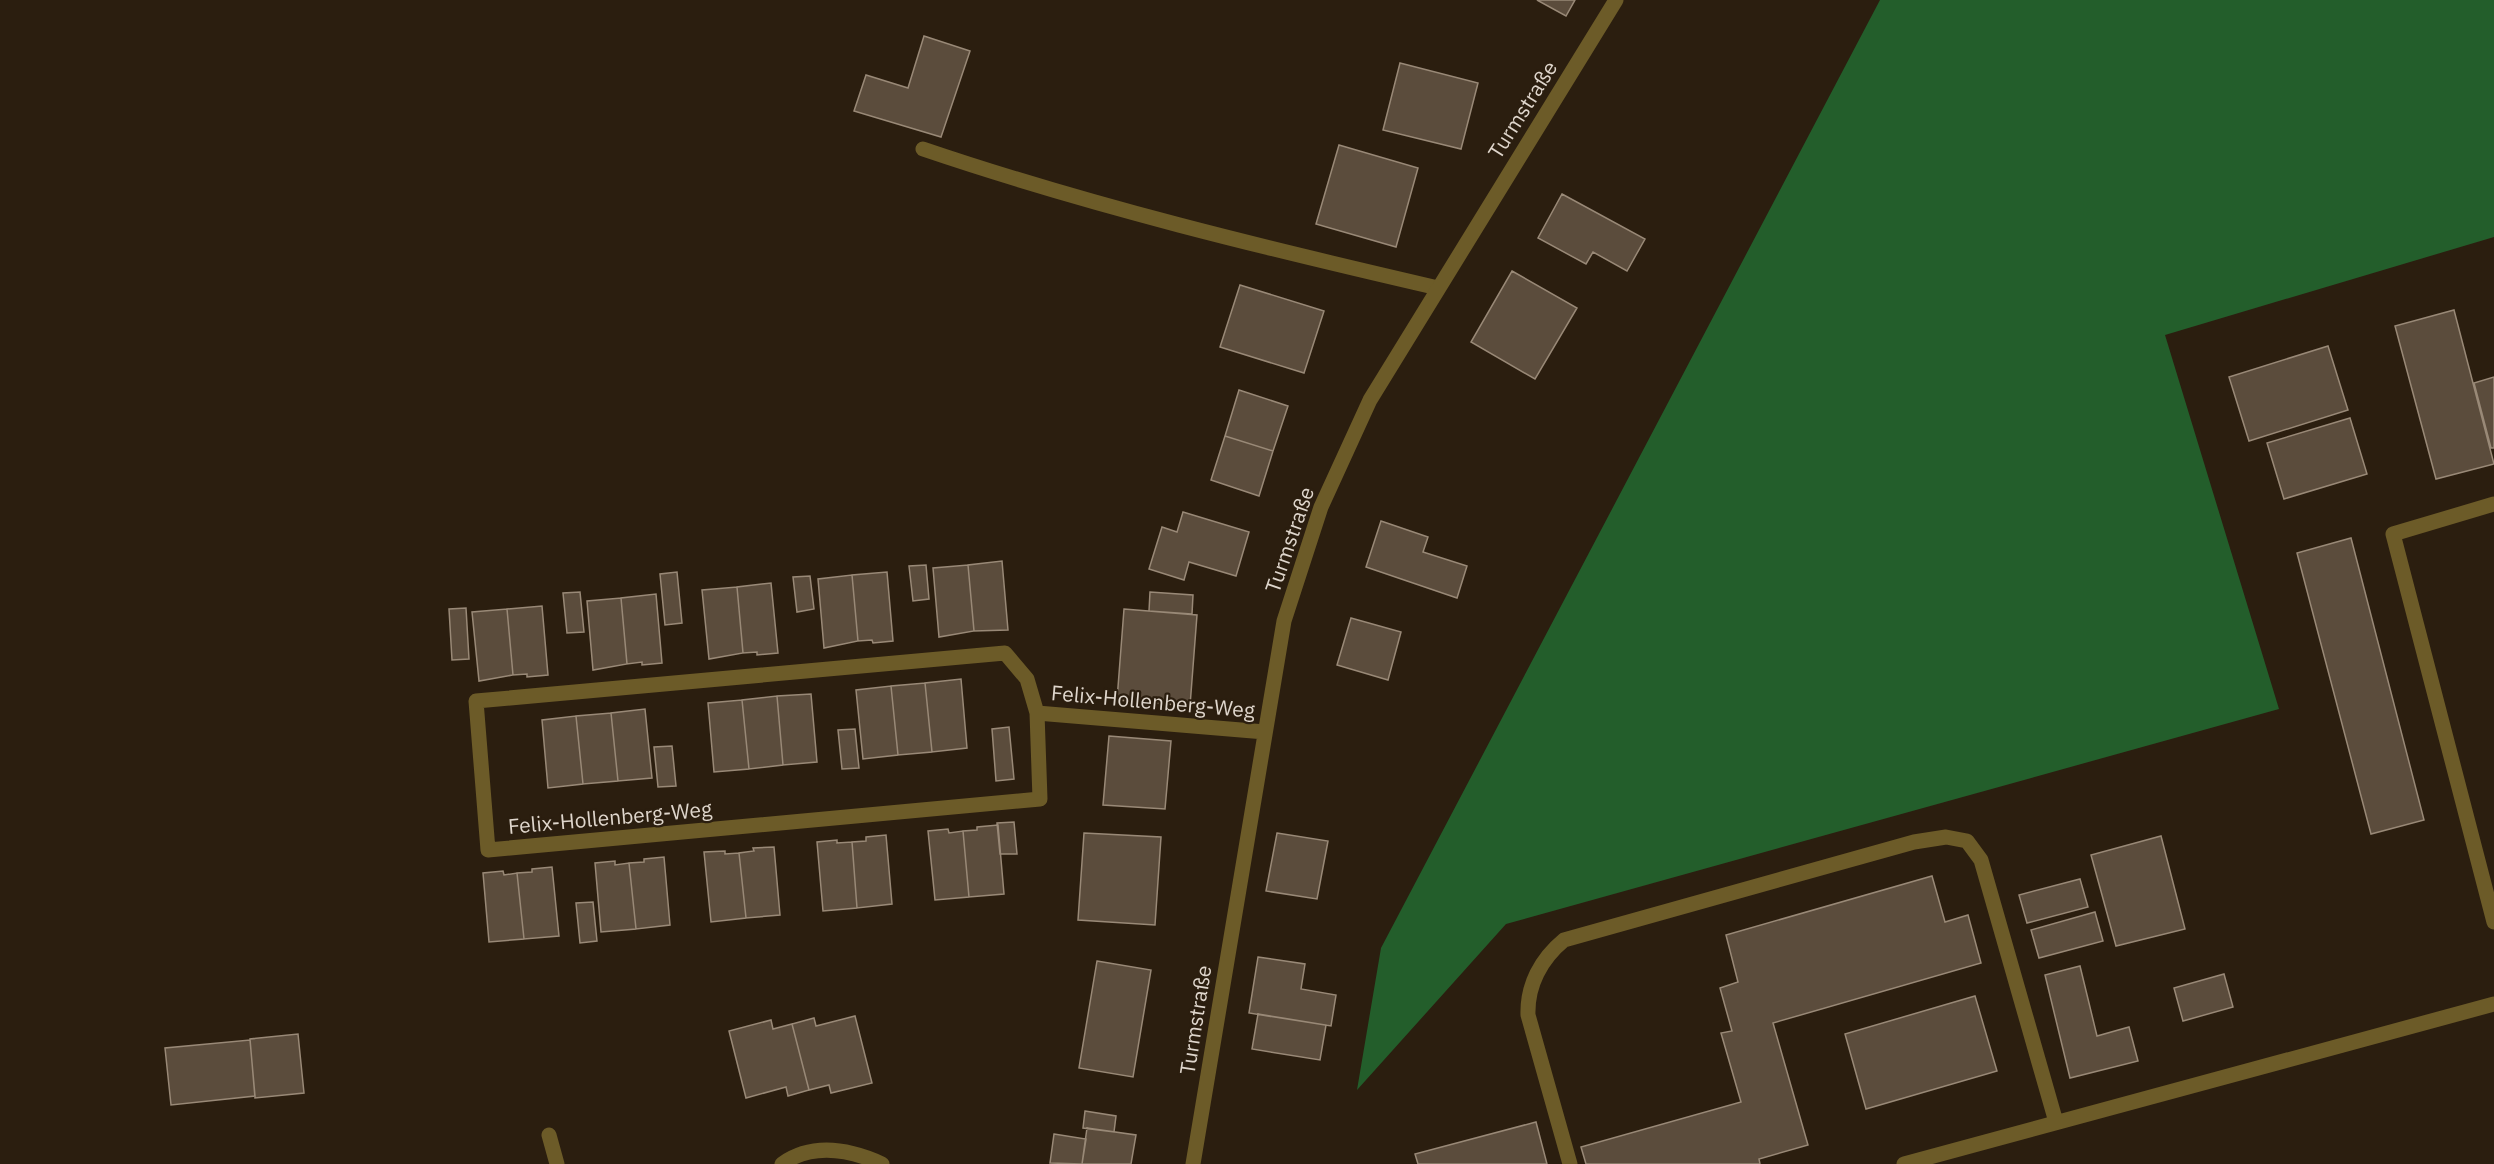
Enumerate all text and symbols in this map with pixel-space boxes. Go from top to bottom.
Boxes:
street label: Turmstraße [1481,55,1563,164]
street label: Turmstraße [1258,483,1320,596]
street label: Felix-Hollenberg-Weg [1050,678,1256,724]
street label: Felix-Hollenberg-Weg [507,794,713,840]
street label: Turmstraße [1173,963,1217,1076]

